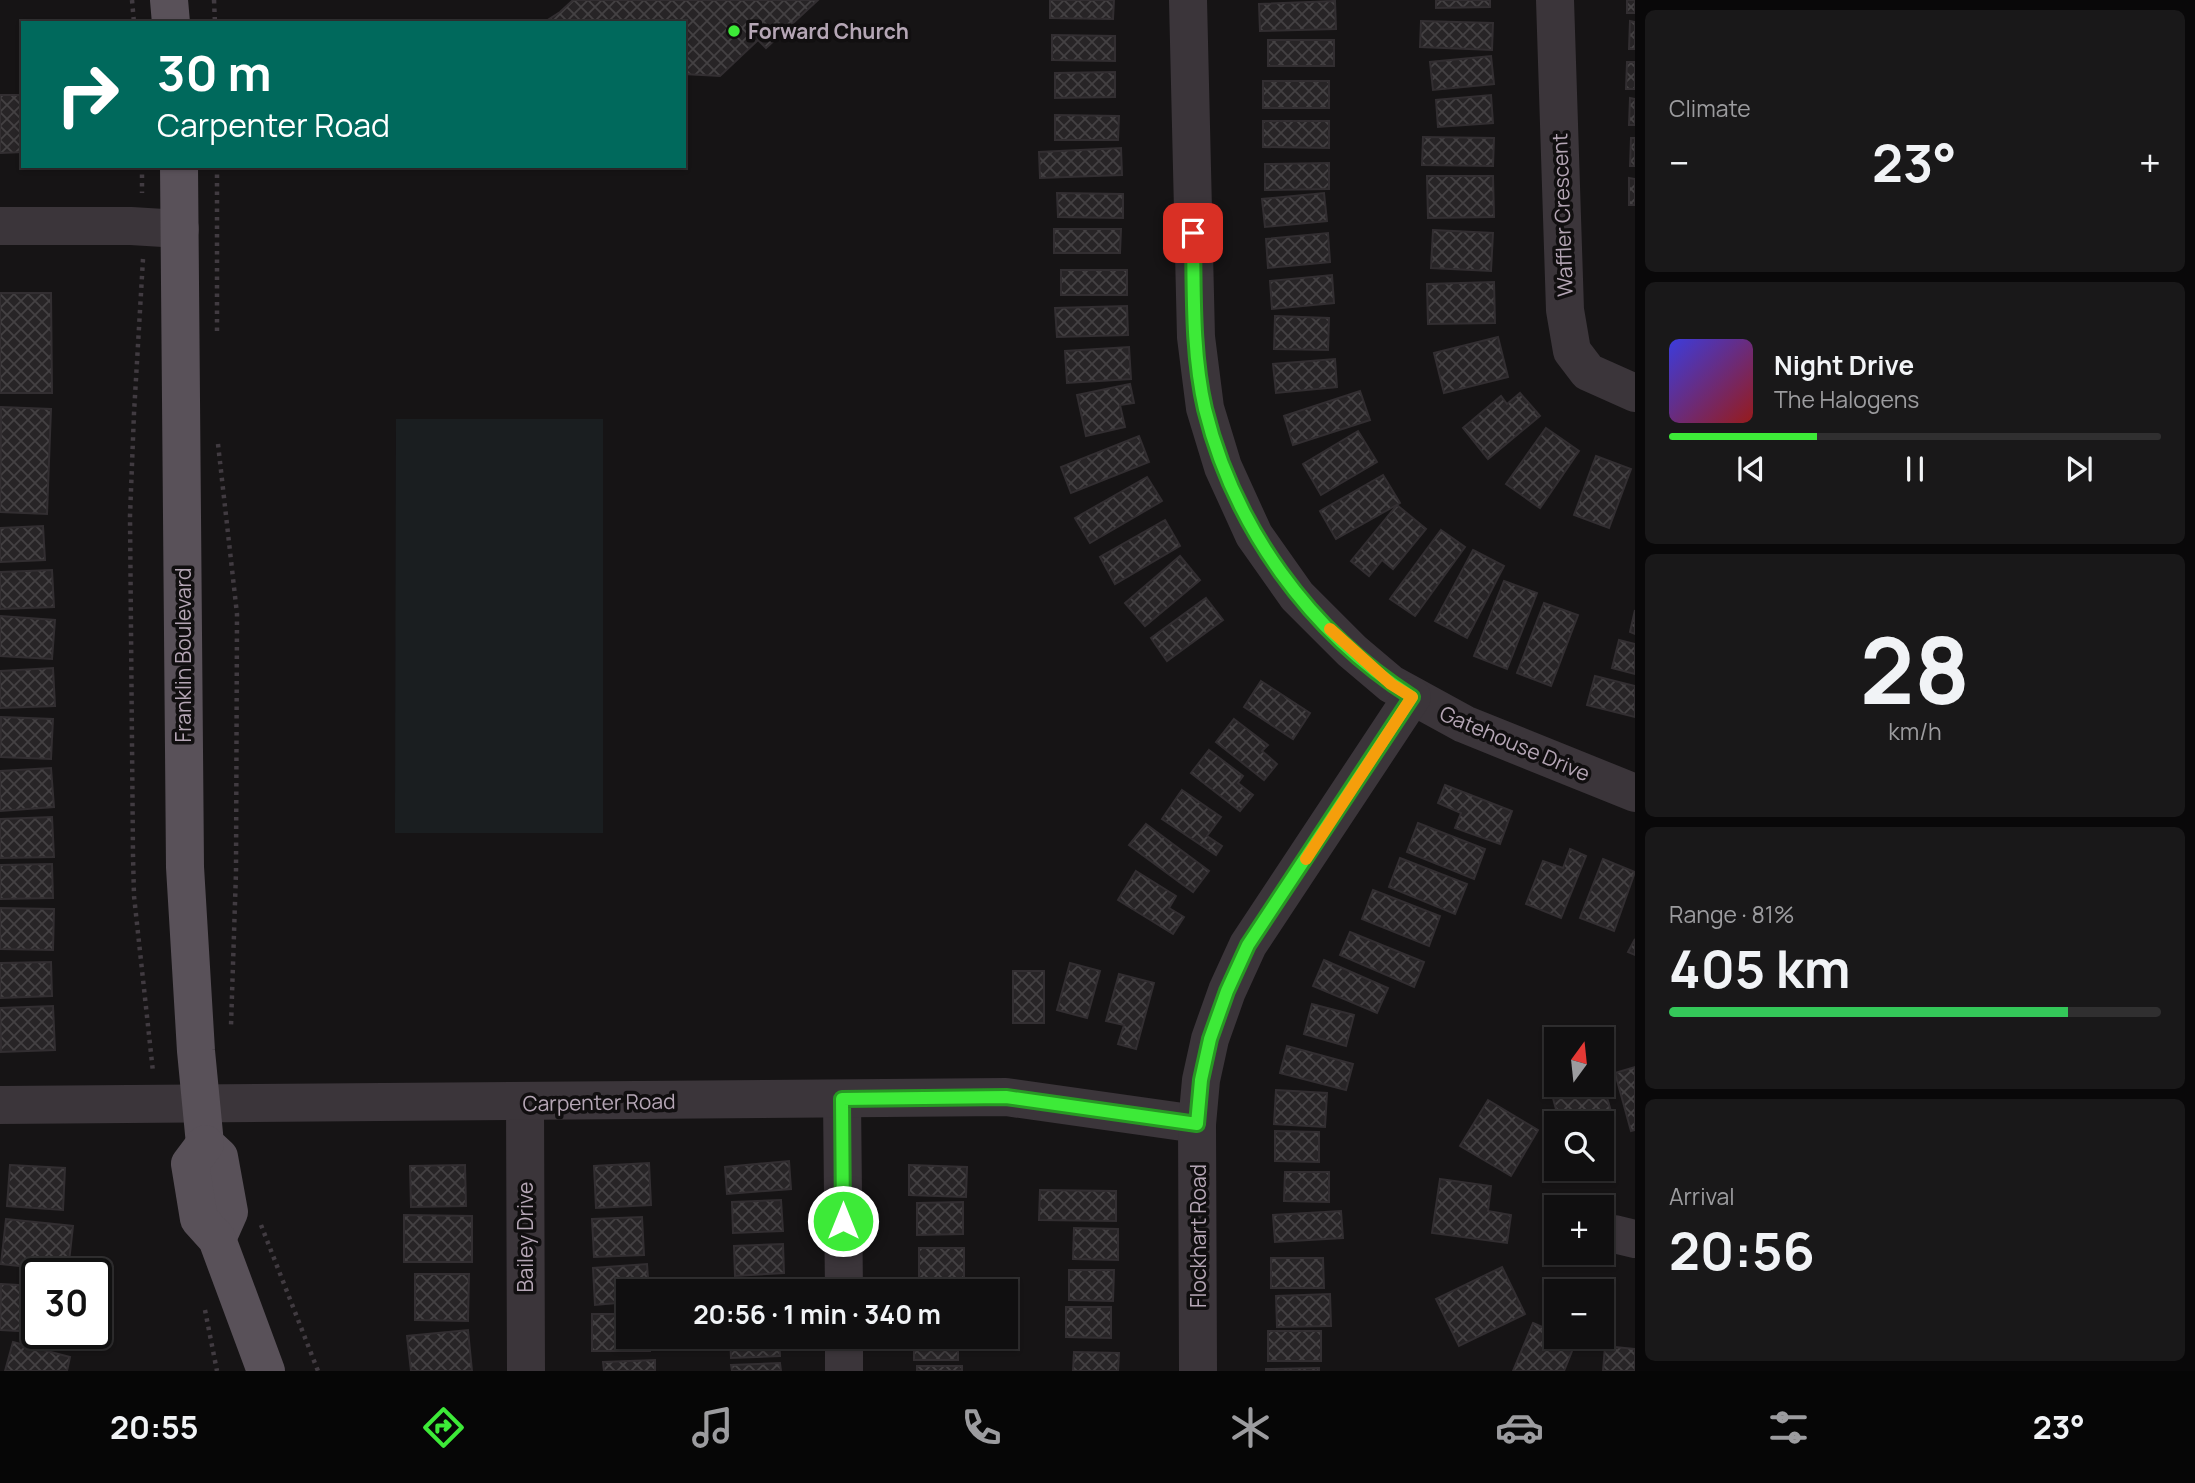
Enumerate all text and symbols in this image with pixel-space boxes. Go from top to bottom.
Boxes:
place label: Forward Church [748,17,909,45]
marker: Forward Church [726,23,742,39]
text: 30 m [157,39,272,106]
icon: right [42,49,133,140]
text: Climate [1669,92,1751,124]
text: Carpenter Road [157,103,390,147]
text: 23° [1872,127,1957,198]
street label: Waffler Crescent [1545,133,1579,297]
text: − [1669,136,1690,188]
text: + [2139,136,2161,188]
pin [1163,203,1223,263]
icon: arrive [1174,214,1212,252]
text: Night Drive [1774,347,1914,383]
text: The Halogens [1774,383,1919,415]
icon: previous [1732,450,1770,488]
icon: pause [1896,450,1934,488]
icon: next [2060,450,2098,488]
street label: Franklin Boulevard [169,568,197,742]
text: 28 [1860,607,1970,731]
street label: Gatehouse Drive [1436,699,1594,787]
text: km/h [1888,715,1942,747]
text: Range · 81% [1669,898,1794,930]
text: 405 km [1669,933,1850,1004]
north arrow [1544,1027,1614,1097]
map controls [1544,1027,1614,1349]
street label: Carpenter Road [522,1087,676,1117]
button: search [1544,1111,1614,1181]
street label: Flockhart Road [1184,1164,1212,1308]
text: Arrival [1669,1180,1735,1212]
street label: Bailey Drive [511,1182,539,1292]
position arrow [806,1184,880,1258]
button: + [1544,1195,1614,1265]
text: 20:56 [1669,1215,1815,1286]
speed limit sign: 30 [21,1258,112,1349]
button: − [1544,1279,1614,1349]
text: 20:56 · 1 min · 340 m [693,1296,941,1332]
icon: directions [419,1403,468,1452]
icon: music [688,1403,737,1452]
icon: phone [957,1403,1006,1452]
icon: climate [1226,1403,1275,1452]
icon: car [1495,1403,1544,1452]
icon: filters [1764,1403,1813,1452]
text: 20:55 [110,1405,199,1449]
text: 23° [2033,1405,2085,1449]

